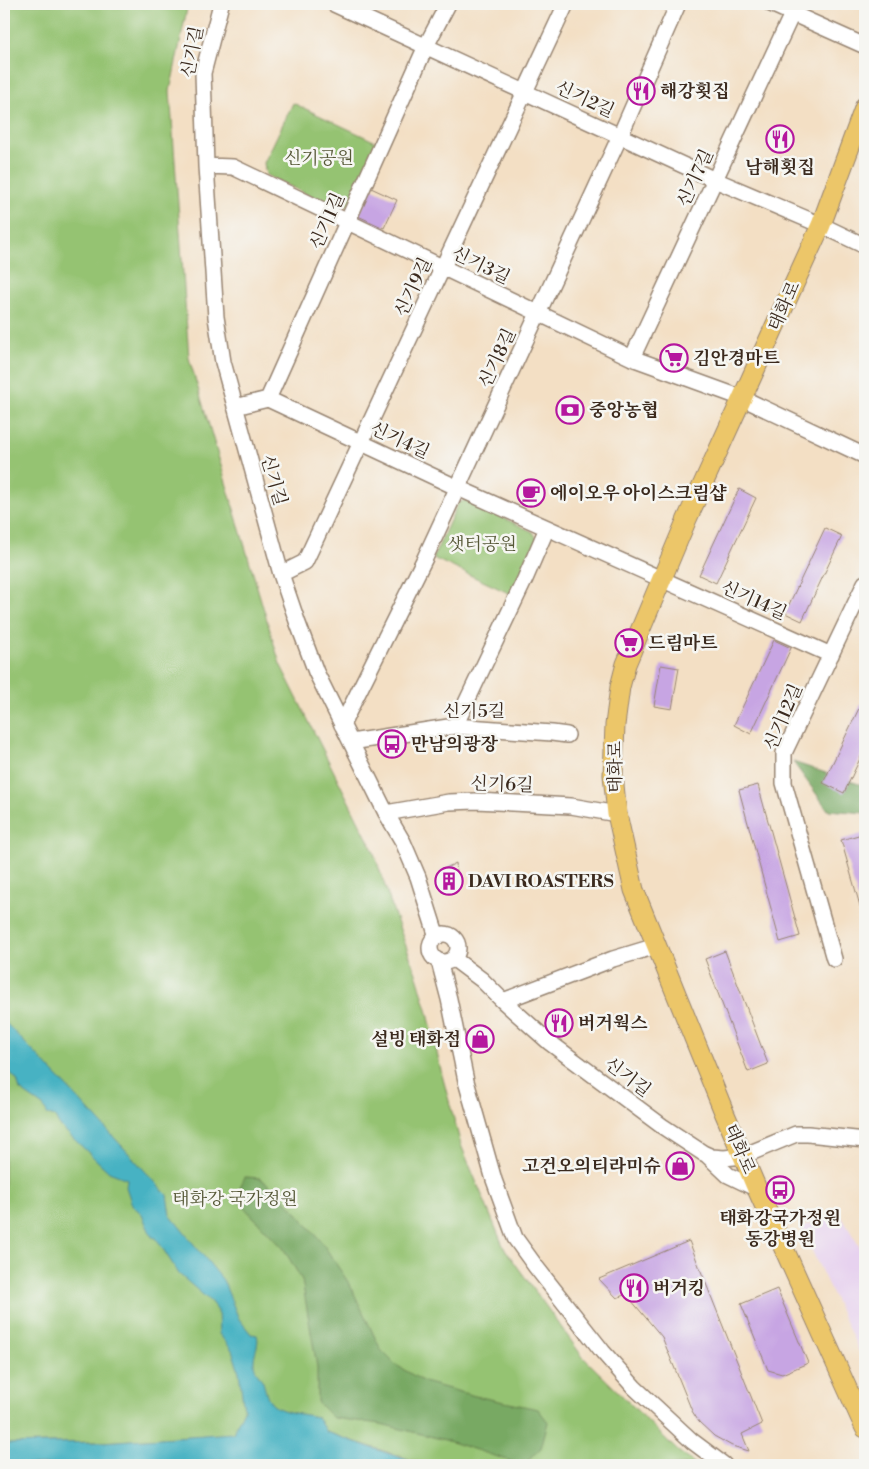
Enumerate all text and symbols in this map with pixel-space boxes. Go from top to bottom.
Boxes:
street label: 신기길 [176,24,209,80]
street label: 신기2길 [552,76,618,123]
restaurant icon: 해강횟집 [626,76,656,106]
place label: 해강횟집 [660,80,730,103]
restaurant icon: 남해횟집 [765,124,795,154]
street label: 신기7길 [672,146,719,211]
park label: 신기공원 [284,147,354,170]
place label: 남해횟집 [745,156,815,179]
street label: 신기1길 [305,189,350,253]
street label: 신기3길 [448,241,514,289]
street label: 신기9길 [390,254,437,321]
street label: 태화로 [763,278,806,335]
street label: 신기8길 [474,325,521,392]
supermarket icon: 김안경마트 [659,343,689,373]
place label: 김안경마트 [693,347,781,370]
bank icon: 중앙농협 [555,395,585,425]
place label: 중앙농협 [589,399,659,422]
street label: 신기4길 [366,417,433,464]
street label: 신기길 [255,452,292,508]
cafe icon: 에이오우 아이스크림샵 [516,478,546,508]
place label: 에이오우 아이스크림샵 [550,482,727,505]
park label: 샛터공원 [447,533,517,556]
street label: 신기14길 [717,576,790,625]
supermarket icon: 드림마트 [614,628,644,658]
place label: 드림마트 [648,632,718,655]
street label: 신기12길 [759,680,808,754]
street label: 신기5길 [443,700,505,723]
bus stop icon: 만남의광장 [377,729,407,759]
place label: 만남의광장 [411,733,499,756]
street label: 태화로 [604,741,627,793]
street label: 신기6길 [470,772,534,797]
building icon: DAVI ROASTERS [434,866,464,896]
place label: DAVI ROASTERS [468,870,614,893]
restaurant icon: 버거웍스 [544,1008,574,1038]
place label: 버거웍스 [578,1012,648,1035]
shop icon: 설빙 태화점 [465,1024,495,1054]
place label: 설빙 태화점 [371,1028,461,1051]
street label: 신기길 [600,1053,655,1102]
street label: 태화로 [719,1121,760,1178]
shop icon: 고건오의티라미슈 [665,1151,695,1181]
place label: 고건오의티라미슈 [522,1155,661,1178]
bus stop icon: 태화강국가정원 동강병원 [765,1175,795,1205]
park label: 태화강 국가정원 [172,1188,298,1211]
place label: 태화강국가정원 동강병원 [719,1207,841,1251]
restaurant icon: 버거킹 [619,1273,649,1303]
place label: 버거킹 [653,1277,705,1300]

